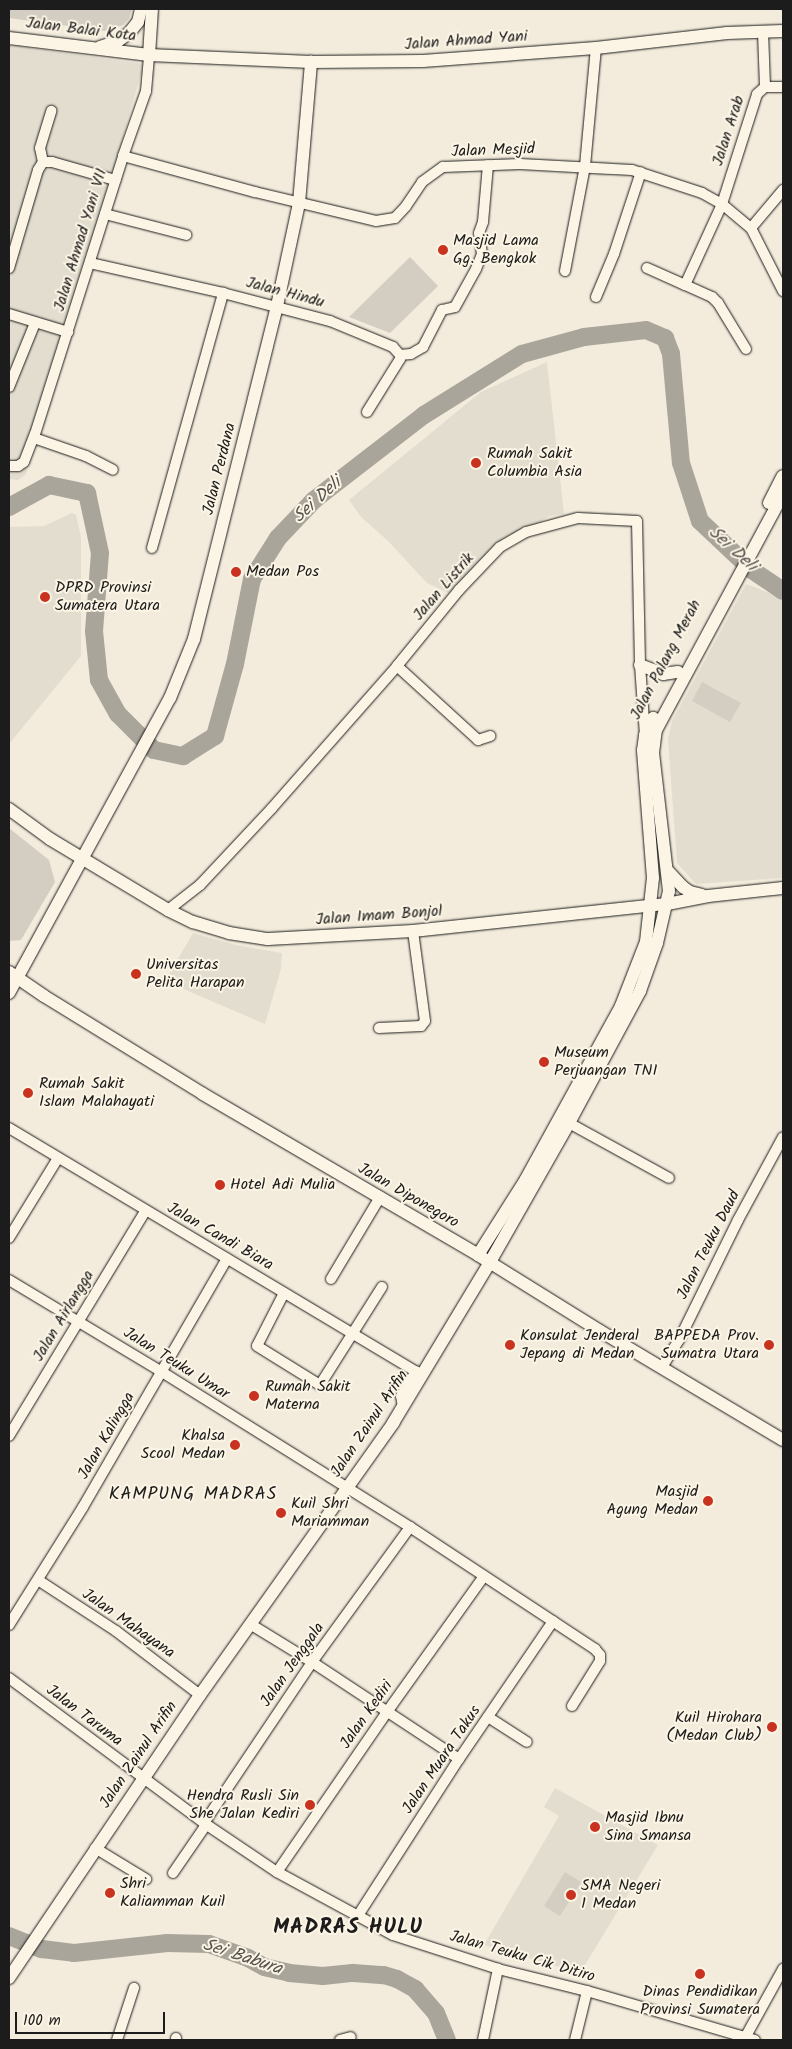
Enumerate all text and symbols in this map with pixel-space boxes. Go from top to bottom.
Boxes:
street label: Jalan Balai Kota [25,14,137,46]
street label: Jalan Ahmad Yani [404,27,528,55]
street label: Jalan Arab [709,94,749,168]
street label: Jalan Mesjid [451,140,535,162]
street label: Jalan Ahmad Yani VII [50,166,112,314]
place label: Masjid Lama Gg. Bengkok [453,231,539,269]
marker: Masjid Lama Gg. Bengkok [437,244,449,256]
street label: Jalan Hindu [244,273,326,313]
street label: Jalan Perdana [199,421,241,517]
place label: Rumah Sakit Columbia Asia [487,444,582,482]
marker: Rumah Sakit Columbia Asia [469,456,483,470]
water label: Sei Deli [289,474,347,528]
water label: Sei Deli [703,523,761,577]
street label: Jalan Listrik [409,549,479,625]
place label: Medan Pos [246,562,319,582]
marker: Medan Pos [230,566,242,578]
place label: DPRD Provinsi Sumatera Utara [55,578,160,616]
marker: DPRD Provinsi Sumatera Utara [39,591,51,603]
street label: Jalan Palang Merah [626,597,706,723]
street label: Jalan Imam Bonjol [315,902,443,930]
place label: Universitas Pelita Harapan [146,955,244,993]
marker: Universitas Pelita Harapan [130,968,142,980]
place label: Museum Perjuangan TNI [554,1043,657,1081]
marker: Museum Perjuangan TNI [538,1056,550,1068]
place label: Rumah Sakit Islam Malahayati [39,1074,154,1112]
marker: Rumah Sakit Islam Malahayati [21,1086,35,1100]
street label: Jalan Diponegoro [354,1159,462,1233]
place label: Hotel Adi Mulia [230,1175,335,1195]
marker: Hotel Adi Mulia [214,1179,226,1191]
street label: Jalan Teuku Daud [673,1187,745,1303]
street label: Jalan Candi Biara [163,1199,277,1275]
street label: Jalan Airlangga [29,1267,99,1365]
street label: Jalan Teuku Umar [119,1324,233,1404]
place label: Konsulat Jenderal Jepang di Medan [520,1326,639,1364]
place label: BAPPEDA Prov. Sumatra Utara [654,1326,759,1364]
marker: Konsulat Jenderal Jepang di Medan [504,1339,516,1351]
marker: BAPPEDA Prov. Sumatra Utara [763,1339,775,1351]
street label: Jalan Zainul Arifin [327,1367,413,1481]
place label: Rumah Sakit Materna [265,1377,351,1415]
street label: Jalan Kalingga [74,1389,140,1483]
marker: Rumah Sakit Materna [247,1389,261,1403]
place label: Khalsa Scool Medan [141,1426,225,1464]
marker: Khalsa Scool Medan [229,1439,241,1451]
place label: Masjid Agung Medan [607,1482,698,1520]
district label: KAMPUNG MADRAS [107,1484,279,1506]
place label: Kuil Shri Mariamman [291,1494,369,1532]
marker: Masjid Agung Medan [702,1495,714,1507]
marker: Kuil Shri Mariamman [275,1507,287,1519]
street label: Jalan Mahayana [78,1585,178,1663]
street label: Jalan Jenggala [257,1619,329,1711]
street label: Jalan Kediri [337,1677,397,1753]
street label: Jalan Taruma [42,1681,126,1751]
street label: Jalan Zainul Arifin [96,1698,182,1812]
street label: Jalan Muara Takus [399,1702,485,1818]
place label: Kuil Hirohara (Medan Club) [666,1708,762,1746]
marker: Kuil Hirohara (Medan Club) [766,1721,778,1733]
place label: Hendra Rusli Sin She Jalan Kediri [187,1786,299,1824]
marker: Hendra Rusli Sin She Jalan Kediri [303,1798,317,1812]
place label: Masjid Ibnu Sina Smansa [605,1808,691,1846]
marker: Masjid Ibnu Sina Smansa [589,1821,601,1833]
place label: Shri Kaliamman Kuil [120,1874,225,1912]
place label: SMA Negeri 1 Medan [581,1876,660,1914]
marker: Shri Kaliamman Kuil [104,1887,116,1899]
marker: SMA Negeri 1 Medan [565,1889,577,1901]
district label: MADRAS HULU [272,1915,424,1941]
street label: Jalan Teuku Cik Ditiro [447,1927,597,1987]
water label: Sei Babura [200,1935,284,1981]
marker: Dinas Pendidikan Provinsi Sumatera [694,1968,706,1980]
place label: Dinas Pendidikan Provinsi Sumatera [640,1982,760,2020]
scale bar [18,2002,168,2034]
text: 100 m [23,2009,61,2033]

